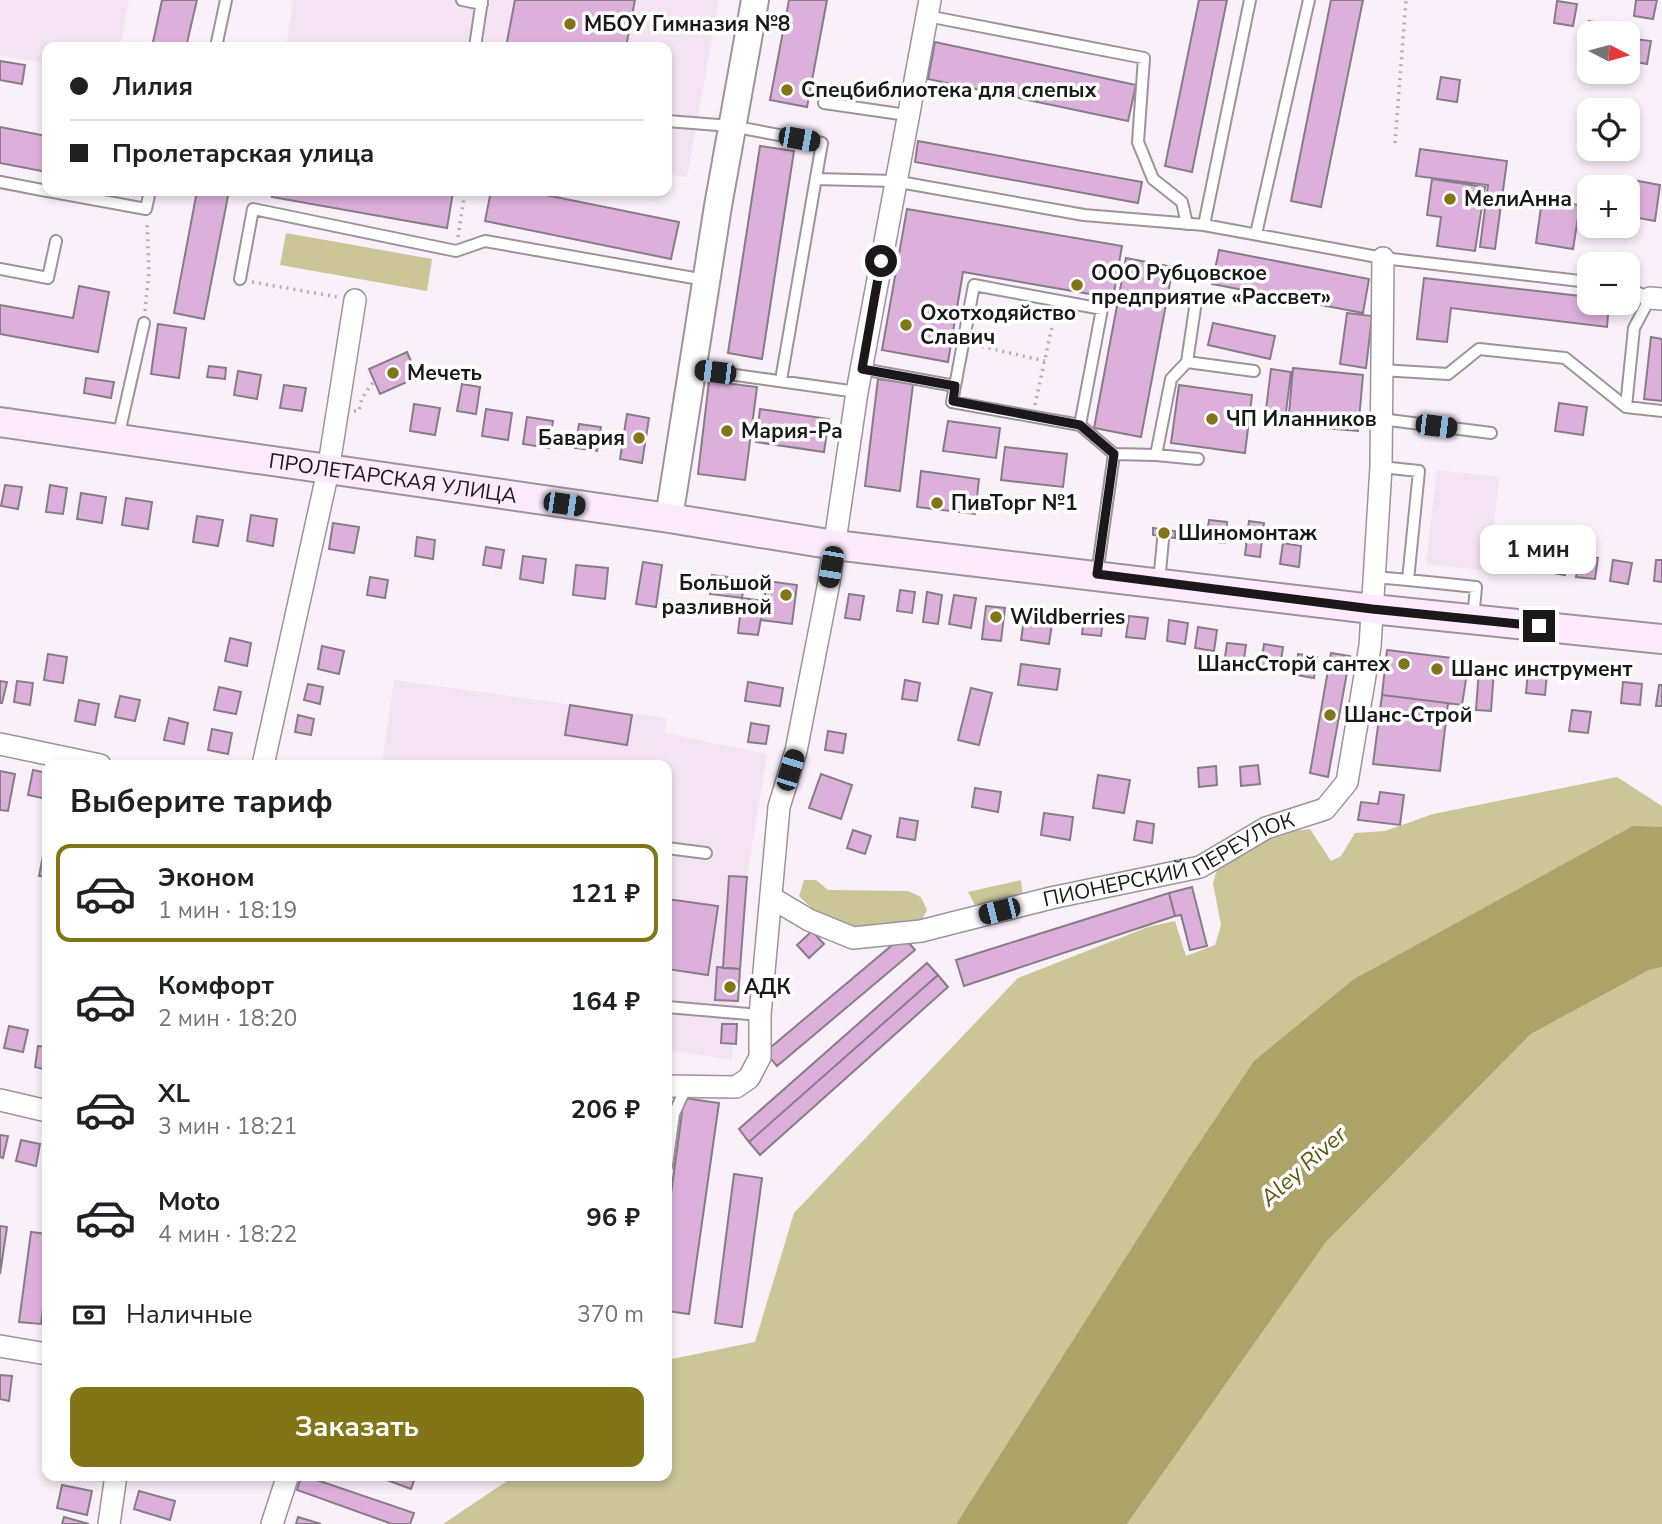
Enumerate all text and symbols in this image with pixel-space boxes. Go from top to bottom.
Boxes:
place label: МБОУ Гимназия №8 [584,10,790,38]
marker: МБОУ Гимназия №8 [562,16,578,32]
north arrow [1577,21,1640,84]
map controls [1577,21,1640,315]
text: Лилия [112,69,193,104]
place label: Спецбиблиотека для слепых [801,76,1097,104]
marker: Спецбиблиотека для слепых [779,82,795,98]
button: locate [1577,98,1640,161]
car [777,125,822,153]
text: Пролетарская улица [112,136,374,171]
button: + [1577,175,1640,238]
place label: МелиАнна [1464,185,1572,213]
marker: МелиАнна [1442,191,1458,207]
route start [865,245,897,277]
button: − [1577,252,1640,315]
place label: ООО Рубцовское предприятие «Рассвет» [1091,259,1331,311]
marker: ООО Рубцовское предприятие «Рассвет» [1069,277,1085,293]
place label: Охотходяйство Славич [920,299,1076,351]
marker: Охотходяйство Славич [898,317,914,333]
place label: Мечеть [407,359,482,387]
car [693,359,738,385]
marker: Мечеть [385,365,401,381]
place label: ЧП Иланников [1226,405,1377,433]
marker: ЧП Иланников [1204,411,1220,427]
car [1414,413,1459,439]
place label: Мария-Ра [741,417,843,445]
marker: Мария-Ра [719,423,735,439]
place label: Бавария [538,424,625,452]
marker: Бавария [631,430,647,446]
street label: ПРОЛЕТАРСКАЯ УЛИЦА [267,447,519,510]
place label: ПивТорг №1 [951,489,1078,517]
car [542,491,587,517]
marker: ПивТорг №1 [929,495,945,511]
place label: Шиномонтаж [1178,519,1318,547]
callout: 1 мин [1481,524,1597,574]
marker: Шиномонтаж [1156,525,1172,541]
text: 1 мин [1506,534,1570,565]
car [818,544,845,590]
place label: Большой разливной [661,569,772,621]
marker: Большой разливной [778,587,794,603]
place label: Wildberries [1010,603,1125,631]
marker: Wildberries [988,609,1004,625]
route end [1523,610,1555,642]
place label: ШансСторй сантех [1197,650,1390,678]
place label: Шанс инструмент [1451,655,1632,683]
marker: ШансСторй сантех [1396,656,1412,672]
marker: Шанс инструмент [1429,661,1445,677]
place label: Шанс-Строй [1344,701,1472,729]
marker: Шанс-Строй [1322,707,1338,723]
car [774,747,807,793]
text: Выберите тариф [70,780,333,823]
street label: ПИОНЕРСКИЙ ПЕРЕУЛОК [1041,806,1298,913]
text: Эконом [158,860,255,895]
icon: car [74,862,137,925]
text: 121 ₽ [571,876,640,911]
text: 1 мин · 18:19 [158,895,297,926]
car [977,896,1022,926]
text: Комфорт [158,968,274,1003]
icon: car [74,970,137,1033]
place label: АДК [744,973,791,1001]
marker: АДК [722,979,738,995]
text: 164 ₽ [571,984,640,1019]
text: 2 мин · 18:20 [158,1003,297,1034]
text: XL [158,1076,190,1111]
icon: car [74,1078,137,1141]
text: 206 ₽ [571,1092,640,1127]
text: 3 мин · 18:21 [158,1111,297,1142]
water label: Aley River [1253,1119,1354,1214]
text: Moto [158,1184,220,1219]
icon: car [74,1186,137,1249]
text: 96 ₽ [586,1200,640,1235]
text: 4 мин · 18:22 [158,1219,297,1250]
icon: cash [70,1296,108,1334]
text: Наличные [126,1297,253,1332]
text: 370 m [577,1299,644,1330]
button: Заказать [70,1387,644,1467]

